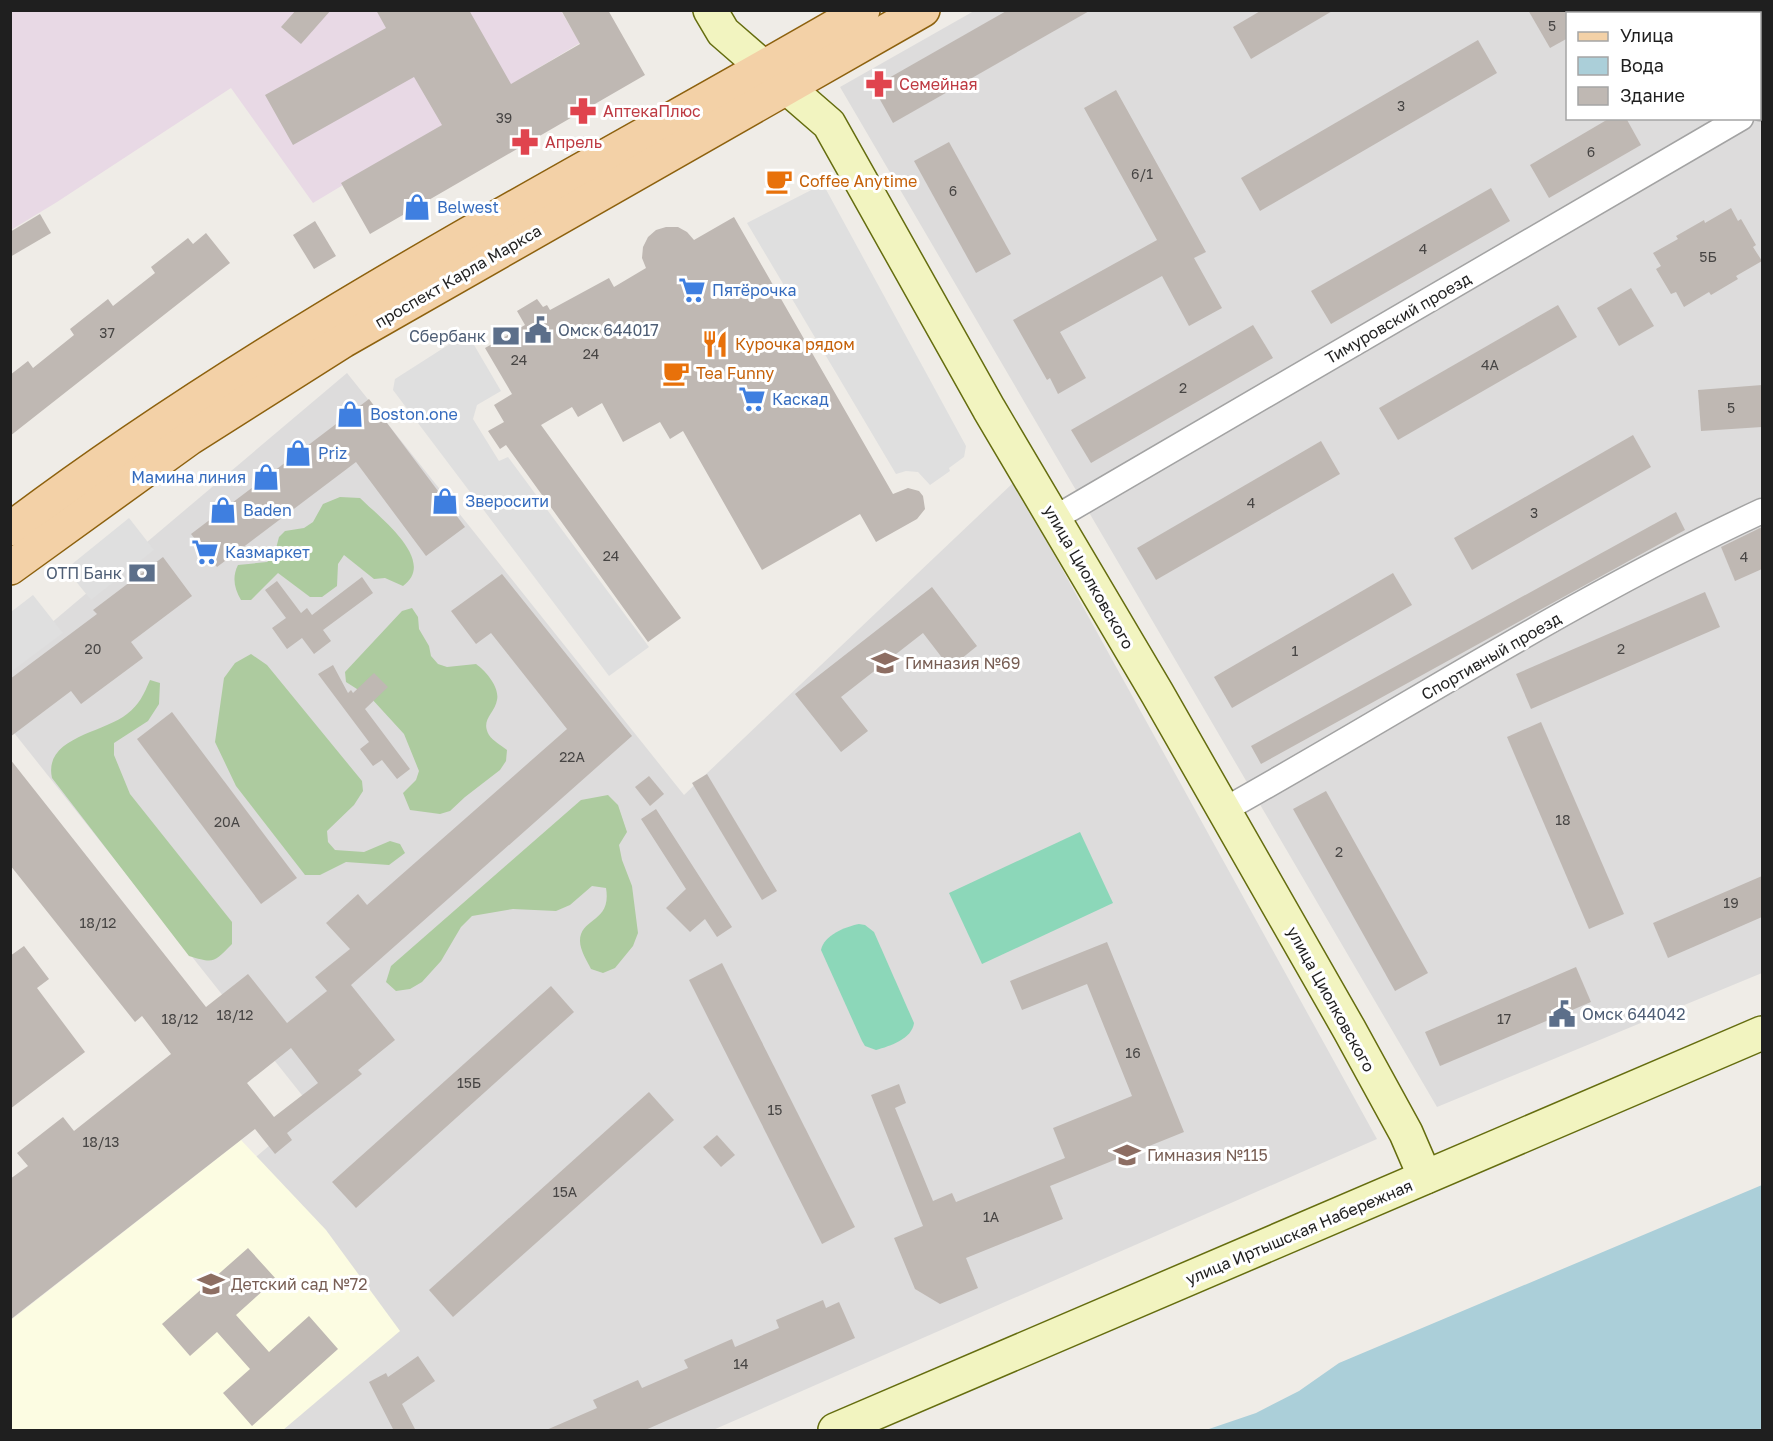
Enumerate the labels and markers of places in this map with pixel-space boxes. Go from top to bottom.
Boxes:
pharmacy icon: Семейная [864,69,894,99]
place label: Семейная [899,74,978,94]
pharmacy icon: АптекаПлюс [568,96,598,126]
place label: АптекаПлюс [603,101,701,121]
pharmacy icon: Апрель [510,127,540,157]
place label: Апрель [545,132,602,152]
cafe icon: Coffee Anytime [764,166,794,196]
place label: Coffee Anytime [799,171,917,191]
shop icon: Belwest [402,192,432,222]
place label: Belwest [437,197,499,217]
supermarket icon: Пятёрочка [677,275,707,305]
place label: Пятёрочка [712,280,796,300]
public building icon: Омск 644017 [523,315,553,345]
place label: Омск 644017 [558,320,659,340]
bank icon: Сбербанк [491,321,521,351]
place label: Сбербанк [409,326,486,346]
restaurant icon: Курочка рядом [700,329,730,359]
place label: Курочка рядом [735,334,855,354]
cafe icon: Tea Funny [661,358,691,388]
place label: Tea Funny [696,363,774,383]
supermarket icon: Каскад [737,384,767,414]
place label: Каскад [772,389,829,409]
shop icon: Boston.one [335,399,365,429]
place label: Boston.one [370,404,458,424]
shop icon: Priz [283,438,313,468]
place label: Priz [318,443,347,463]
shop icon: Мамина линия [251,462,281,492]
place label: Мамина линия [131,467,246,487]
shop icon: Зверосити [430,486,460,516]
place label: Зверосити [465,491,549,511]
shop icon: Baden [208,495,238,525]
place label: Baden [243,500,292,520]
supermarket icon: Казмаркет [190,537,220,567]
place label: Казмаркет [225,542,310,562]
bank icon: ОТП Банк [127,558,157,588]
place label: ОТП Банк [46,563,122,583]
school or university icon: Гимназия №69 [870,648,900,678]
place label: Гимназия №69 [905,653,1020,673]
public building icon: Омск 644042 [1547,999,1577,1029]
place label: Омск 644042 [1582,1004,1685,1024]
school or university icon: Гимназия №115 [1112,1140,1142,1170]
place label: Гимназия №115 [1147,1145,1268,1165]
school or university icon: Детский сад №72 [196,1269,226,1299]
place label: Детский сад №72 [231,1274,367,1294]

